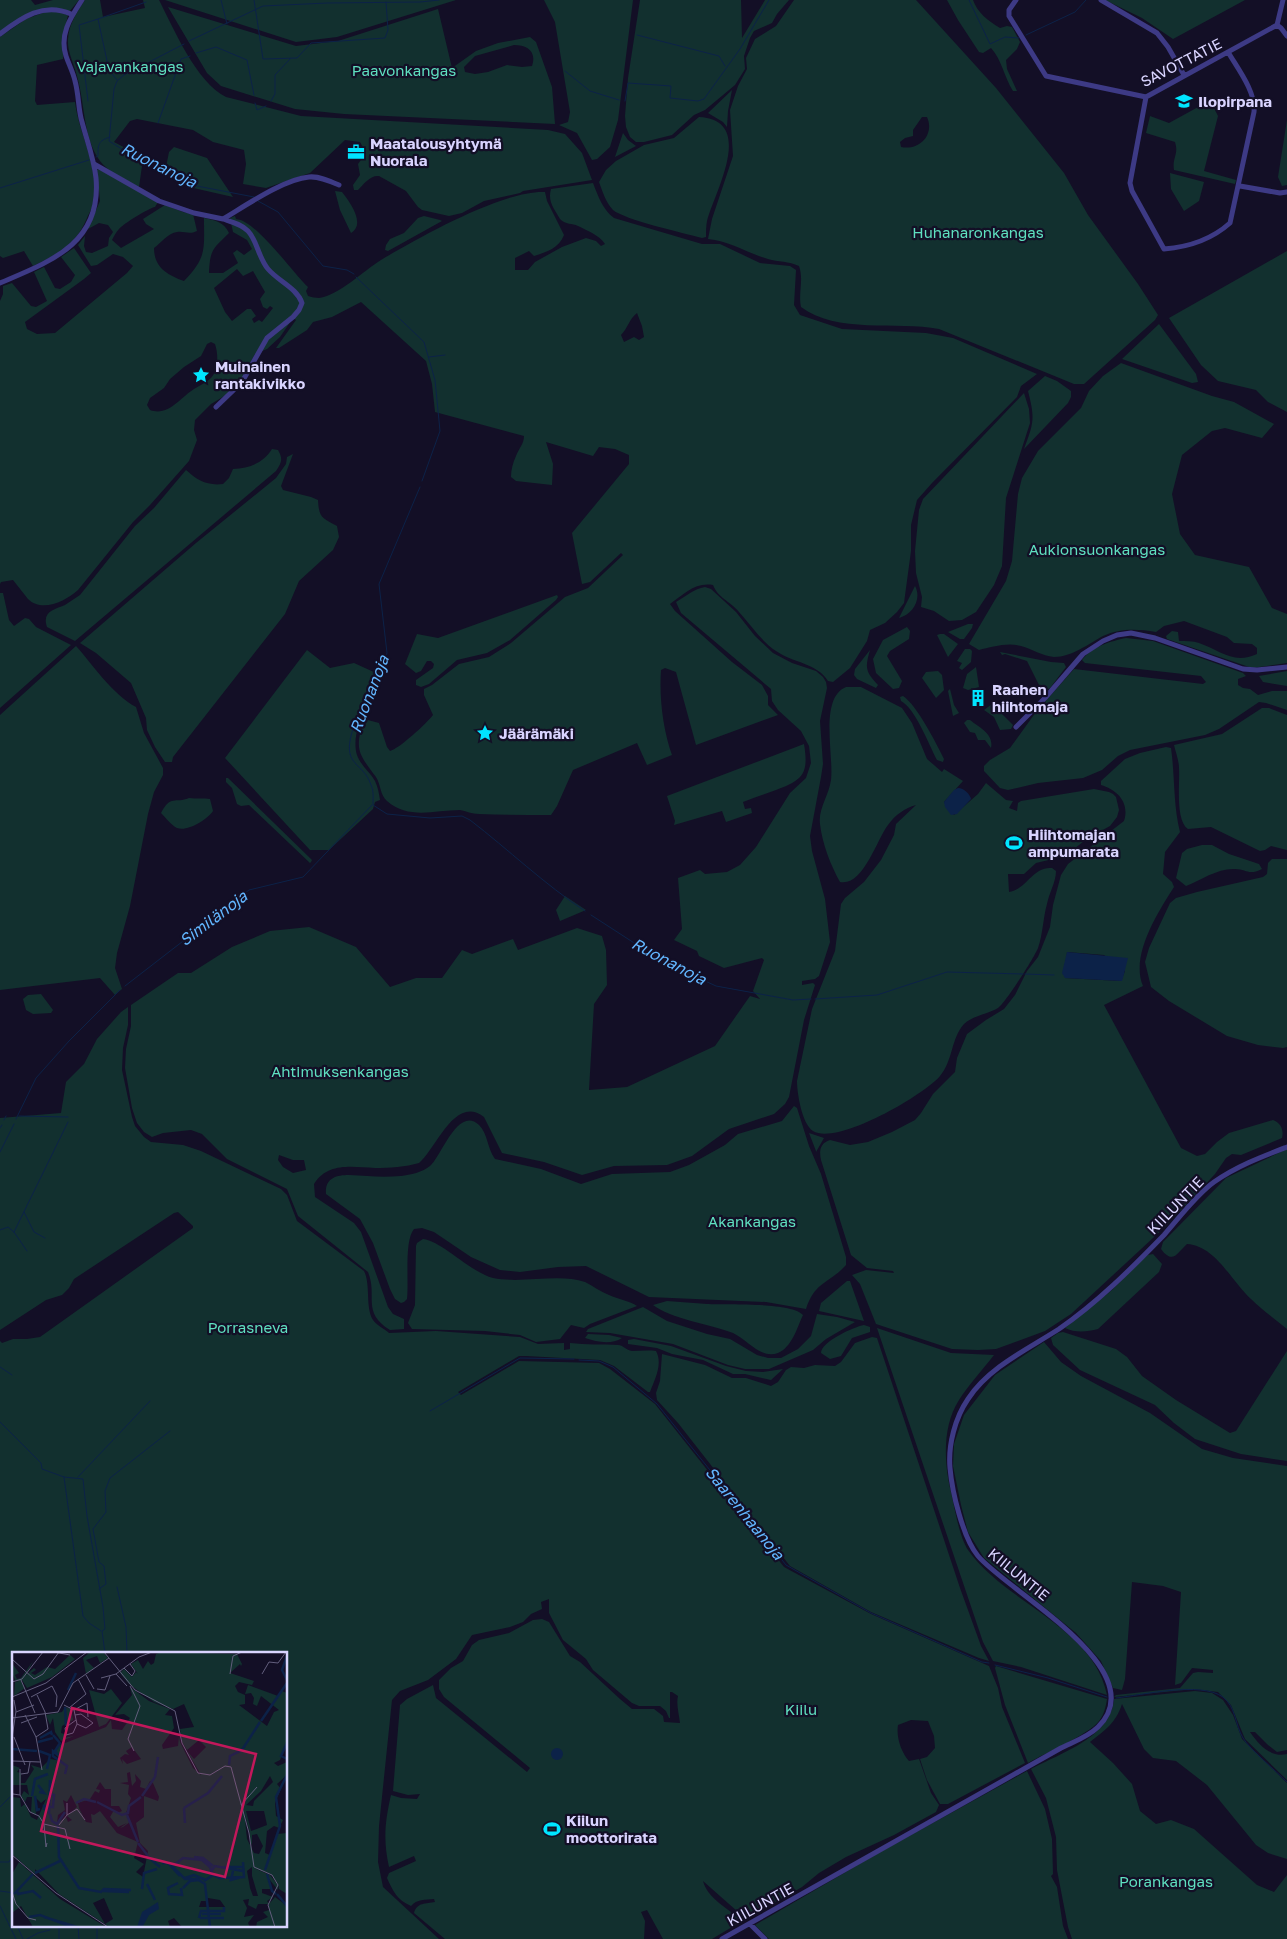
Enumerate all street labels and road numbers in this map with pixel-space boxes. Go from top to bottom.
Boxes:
street label: SAVOTTATIE [1137,34,1225,90]
street label: KIILUNTIE [1143,1172,1207,1238]
street label: KIILUNTIE [985,1544,1053,1604]
street label: KIILUNTIE [724,1878,796,1930]

